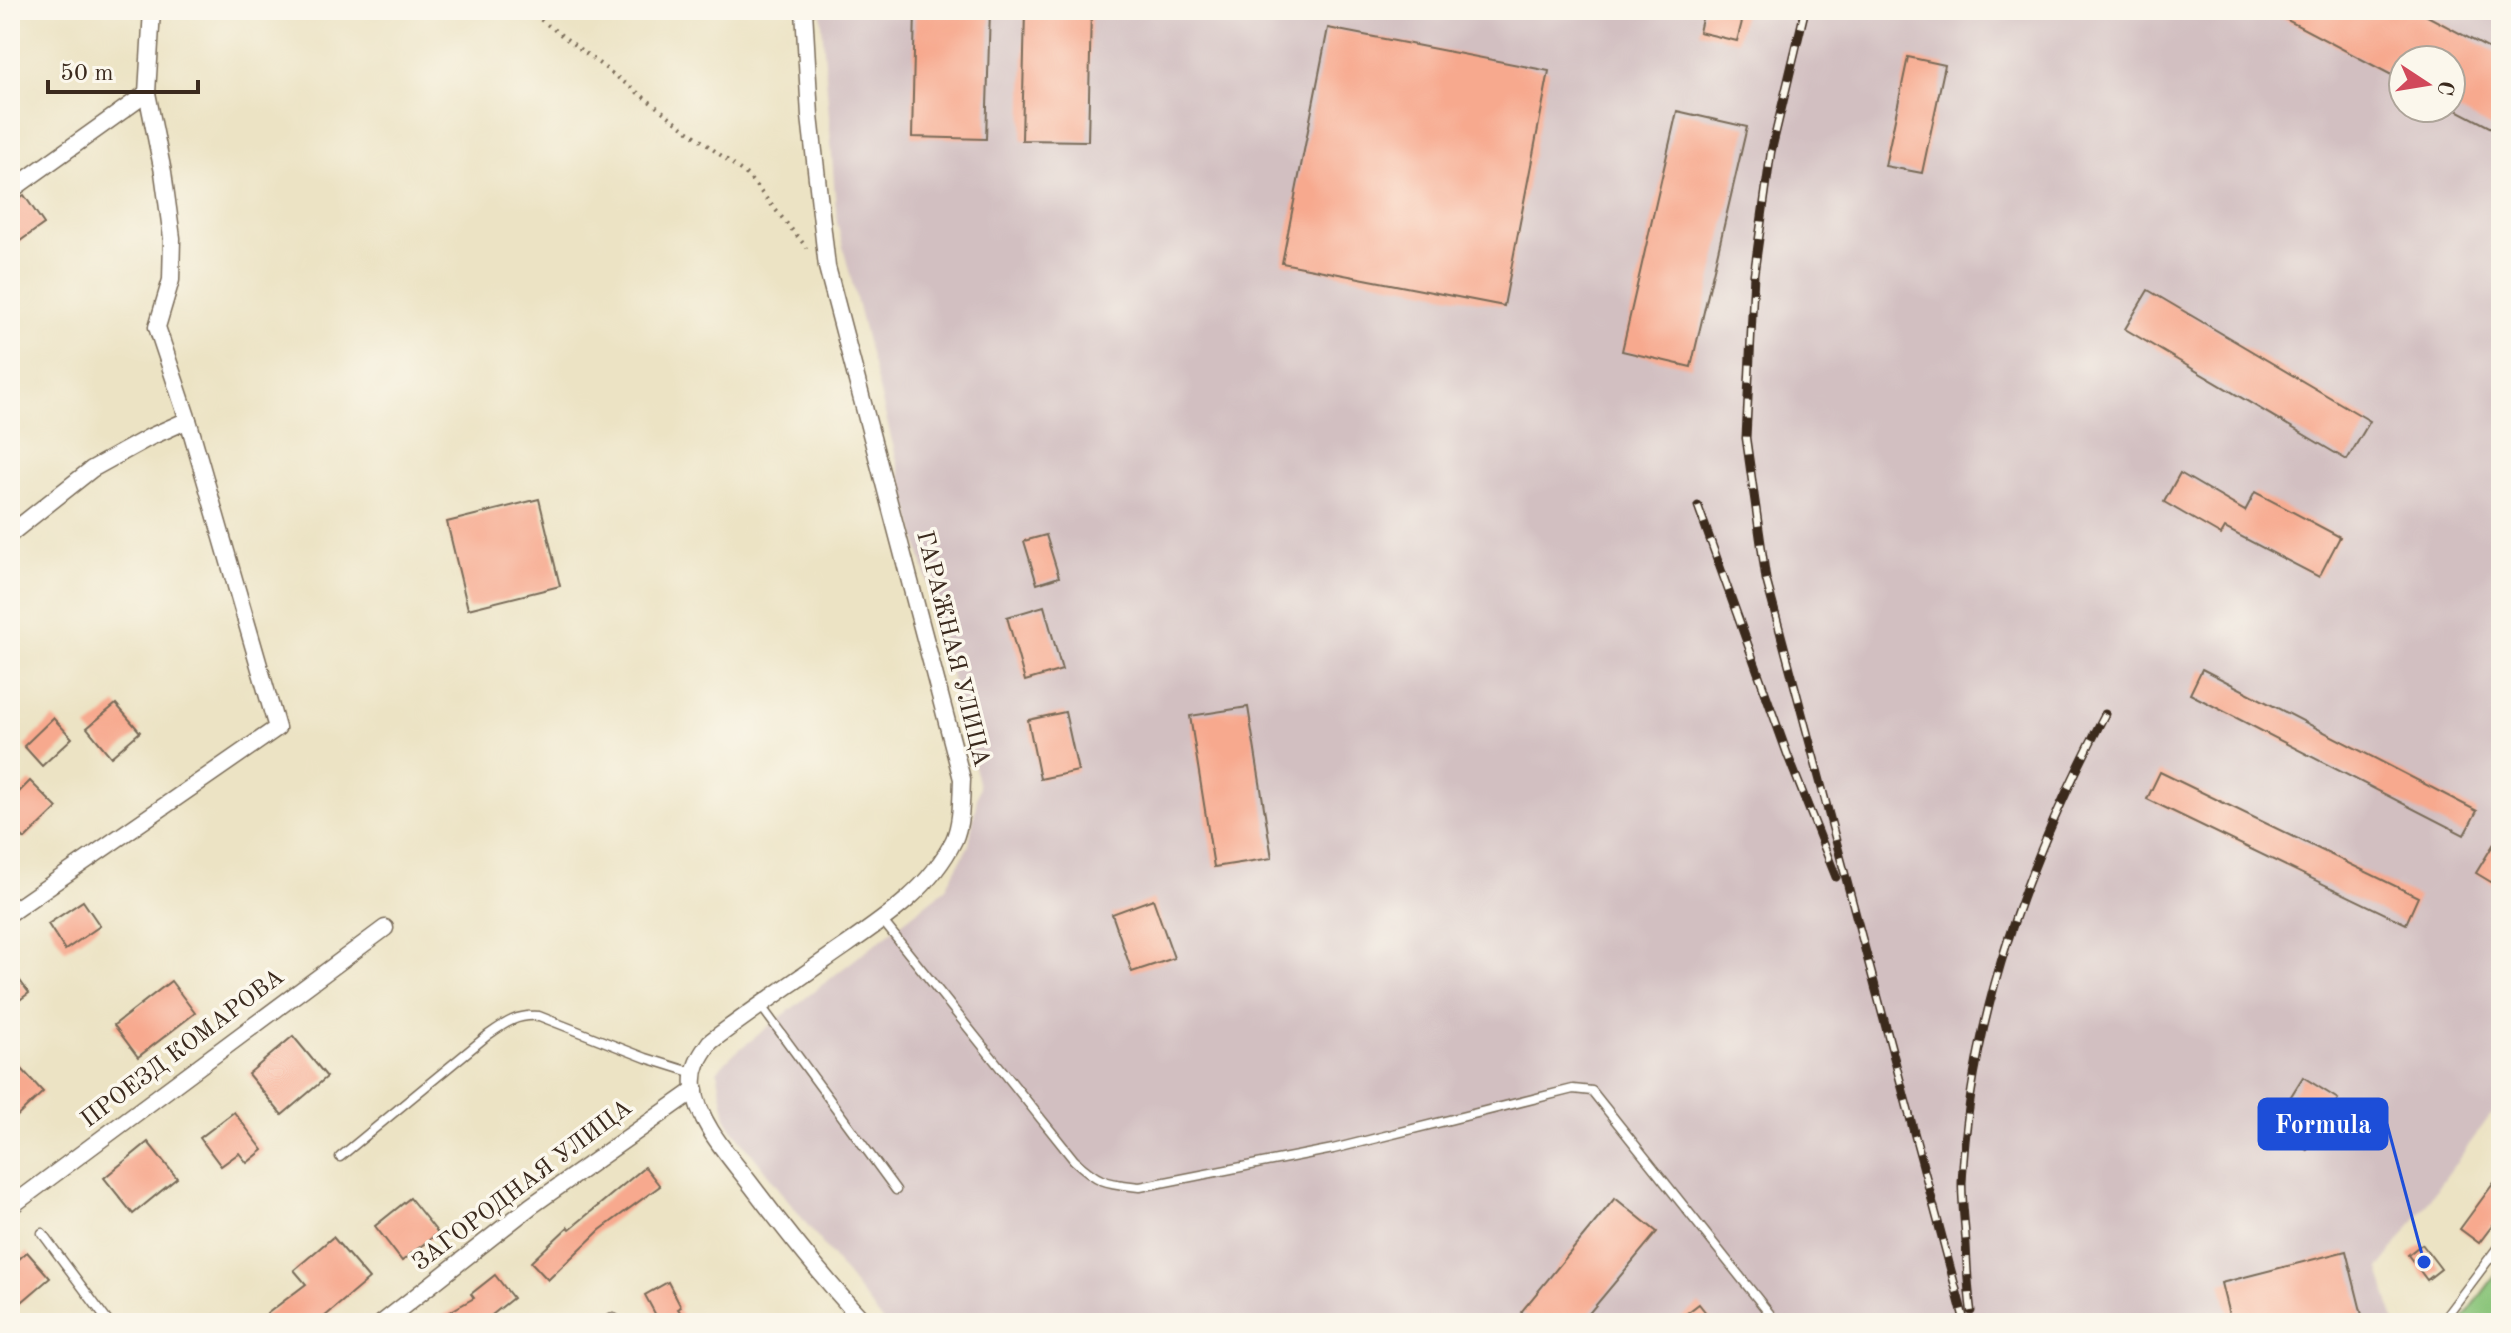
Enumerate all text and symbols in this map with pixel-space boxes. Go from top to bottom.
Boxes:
scale bar [48,44,198,94]
north arrow [2387,44,2467,124]
text: 50 m [60,62,114,86]
text: С [2432,78,2457,97]
street label: ГАРАЖНАЯ УЛИЦА [911,529,993,769]
street label: ПРОЕЗД КОМАРОВА [77,965,289,1133]
street label: ЗАГОРОДНАЯ УЛИЦА [409,1096,637,1276]
callout: Formula [2259,1099,2387,1149]
text: Formula [2275,1113,2371,1139]

